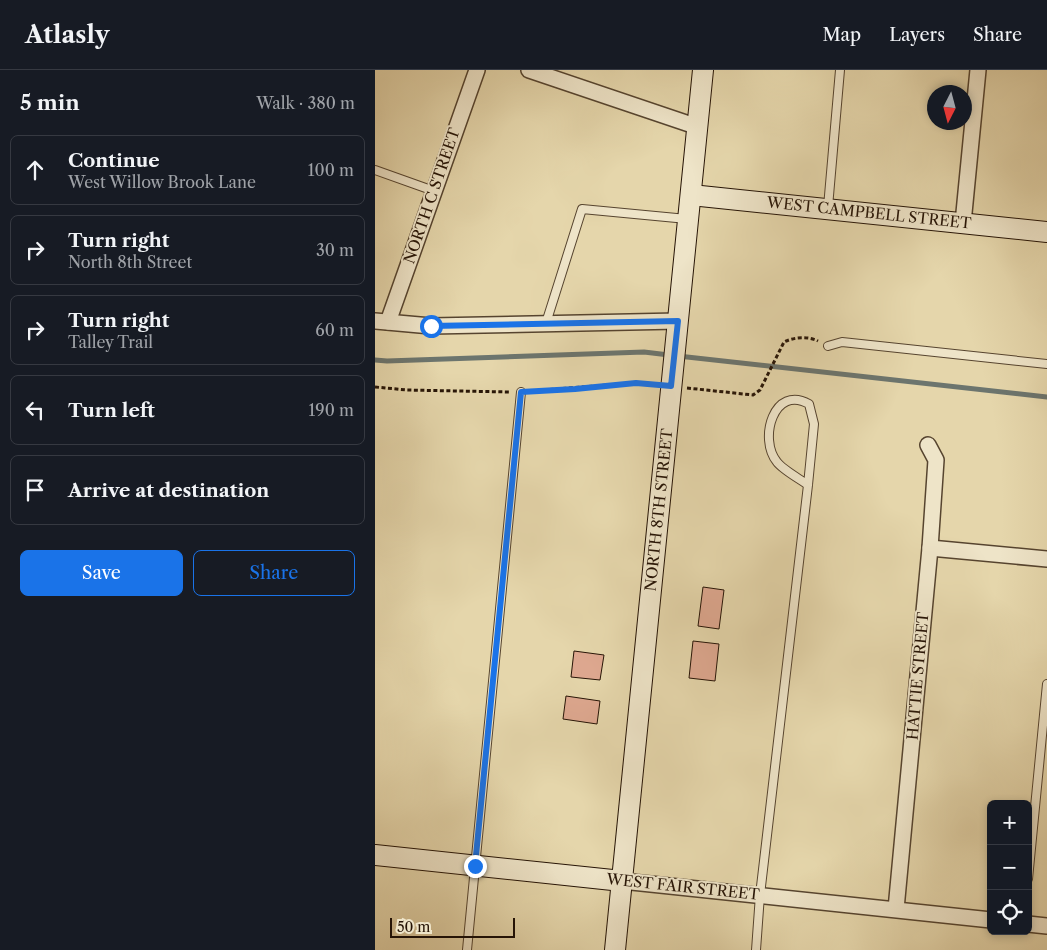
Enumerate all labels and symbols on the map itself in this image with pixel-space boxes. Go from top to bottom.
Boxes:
north arrow [927,85,972,130]
street label: NORTH C STREET [399,125,464,266]
street label: WEST CAMPBELL STREET [765,192,973,233]
route start [420,315,443,338]
street label: NORTH 8TH STREET [641,427,677,592]
street label: HATTIE STREET [902,610,933,741]
route end [464,855,487,878]
street label: WEST FAIR STREET [605,869,761,904]
scale bar [390,915,515,938]

